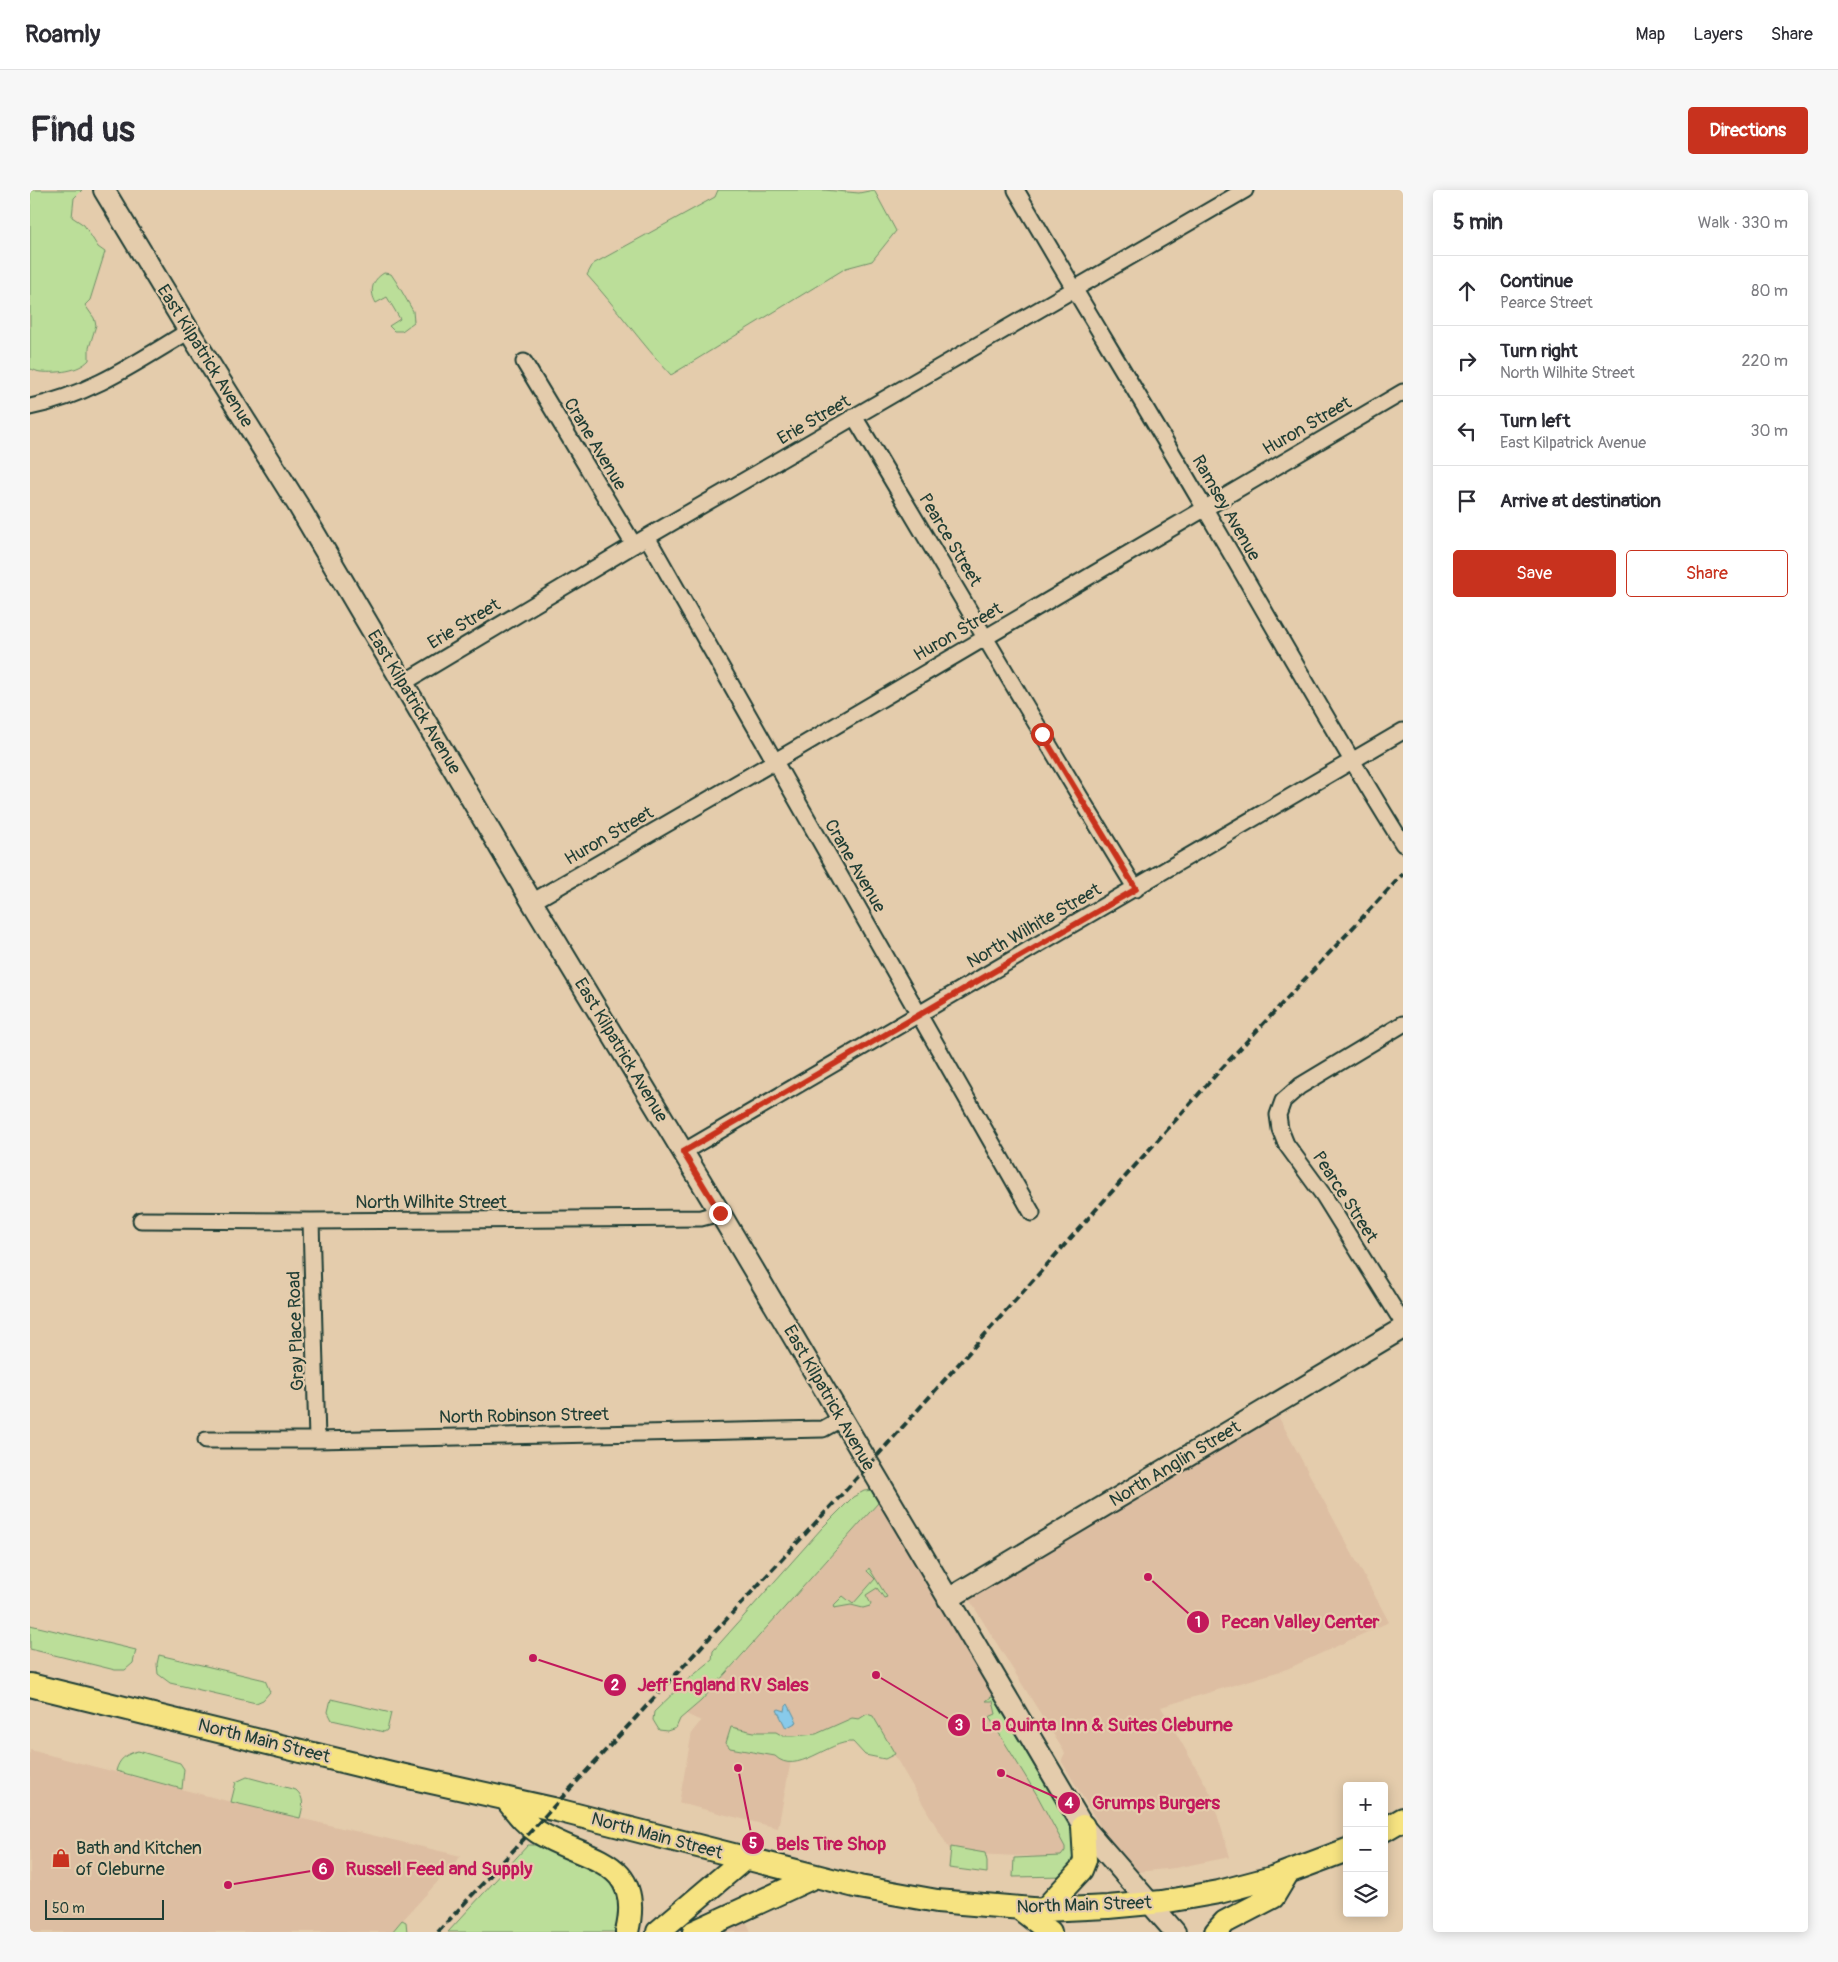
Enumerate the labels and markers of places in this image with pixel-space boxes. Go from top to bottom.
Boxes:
callout: Pecan Valley Center [1185,1605,1389,1639]
callout: Jeff England RV Sales [603,1668,818,1702]
callout: La Quinta Inn & Suites Cleburne [946,1708,1243,1742]
callout: Grumps Burgers [1057,1786,1230,1820]
callout: Bels Tire Shop [740,1826,896,1860]
place label: Bath and Kitchen of Cleburne [76,1837,202,1881]
shop icon: Bath and Kitchen of Cleburne [50,1847,72,1869]
callout: Russell Feed and Supply [310,1852,542,1886]

